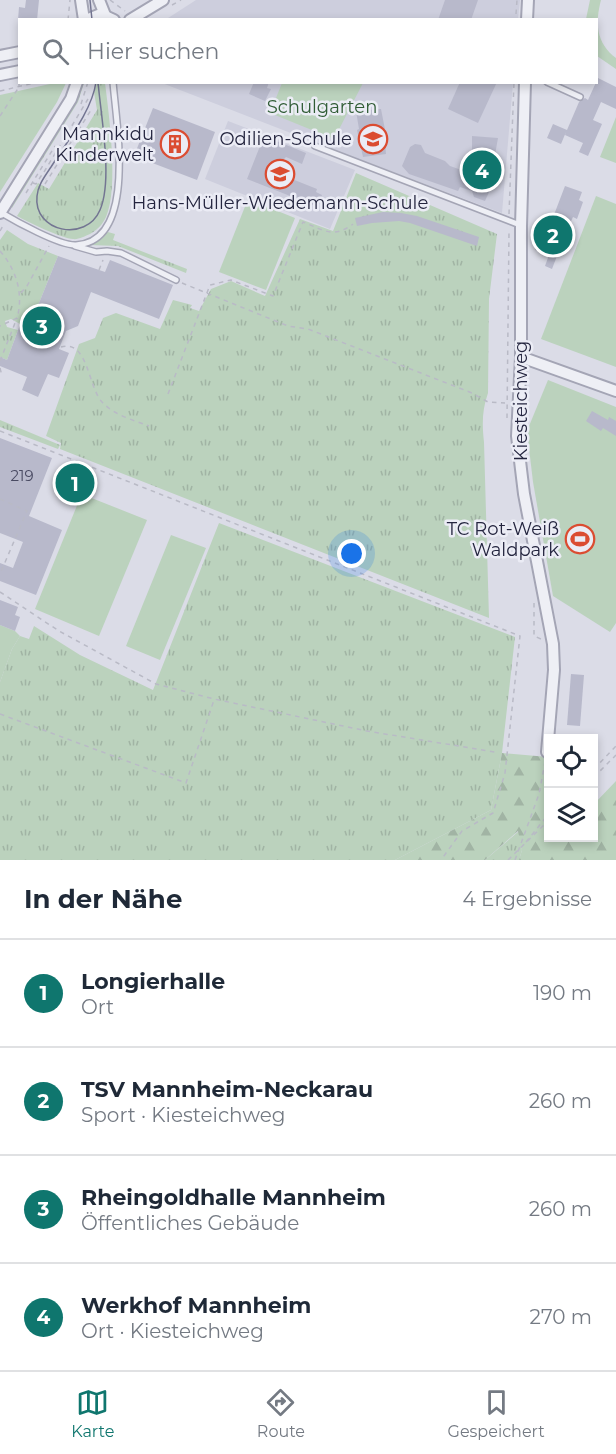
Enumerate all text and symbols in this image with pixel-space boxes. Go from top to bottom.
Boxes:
search box [18,18,598,84]
icon: search [39,35,72,68]
text: Hier suchen [87,38,219,65]
park label: Schulgarten [267,96,377,118]
place label: Mannkidu Kinderwelt [55,123,154,166]
school or university icon: Odilien-Schule [357,123,389,155]
building icon: Mannkidu Kinderwelt [159,128,191,160]
place label: Odilien-Schule [220,128,352,150]
pin: 4 [462,148,502,192]
school or university icon: Hans-Müller-Wiedemann-Schule [264,158,296,190]
place label: Hans-Müller-Wiedemann-Schule [132,192,428,214]
pin: 2 [534,212,572,258]
pin: 3 [22,304,62,348]
street label: Kiesteichweg [510,341,532,461]
pin: 1 [56,460,94,506]
house number: 219 [10,466,34,485]
place label: TC Rot-Weiß Waldpark [447,518,559,561]
sports icon: TC Rot-Weiß Waldpark [564,523,596,555]
your location [337,539,366,568]
map controls [544,734,598,842]
button: locate [544,734,598,788]
button: layers [544,788,598,842]
text: In der Nähe [24,883,182,915]
text: 4 Ergebnisse [463,887,592,911]
text: Longierhalle [81,968,225,995]
text: 1 [40,981,47,1005]
text: 190 m [533,981,592,1005]
text: Ort [81,995,114,1019]
text: TSV Mannheim-Neckarau [81,1076,373,1103]
text: 2 [38,1089,49,1113]
text: 260 m [529,1089,592,1113]
text: Sport · Kiesteichweg [81,1103,286,1127]
text: Rheingoldhalle Mannheim [81,1184,386,1211]
text: 3 [38,1197,49,1221]
text: 260 m [529,1197,592,1221]
text: Öffentliches Gebäude [81,1211,299,1235]
text: Werkhof Mannheim [81,1292,311,1319]
text: 4 [37,1305,50,1329]
text: 270 m [530,1305,592,1329]
text: Ort · Kiesteichweg [81,1319,264,1343]
tab: Karte [71,1386,114,1441]
tab: Route [257,1386,305,1441]
tab: Gespeichert [448,1386,545,1441]

